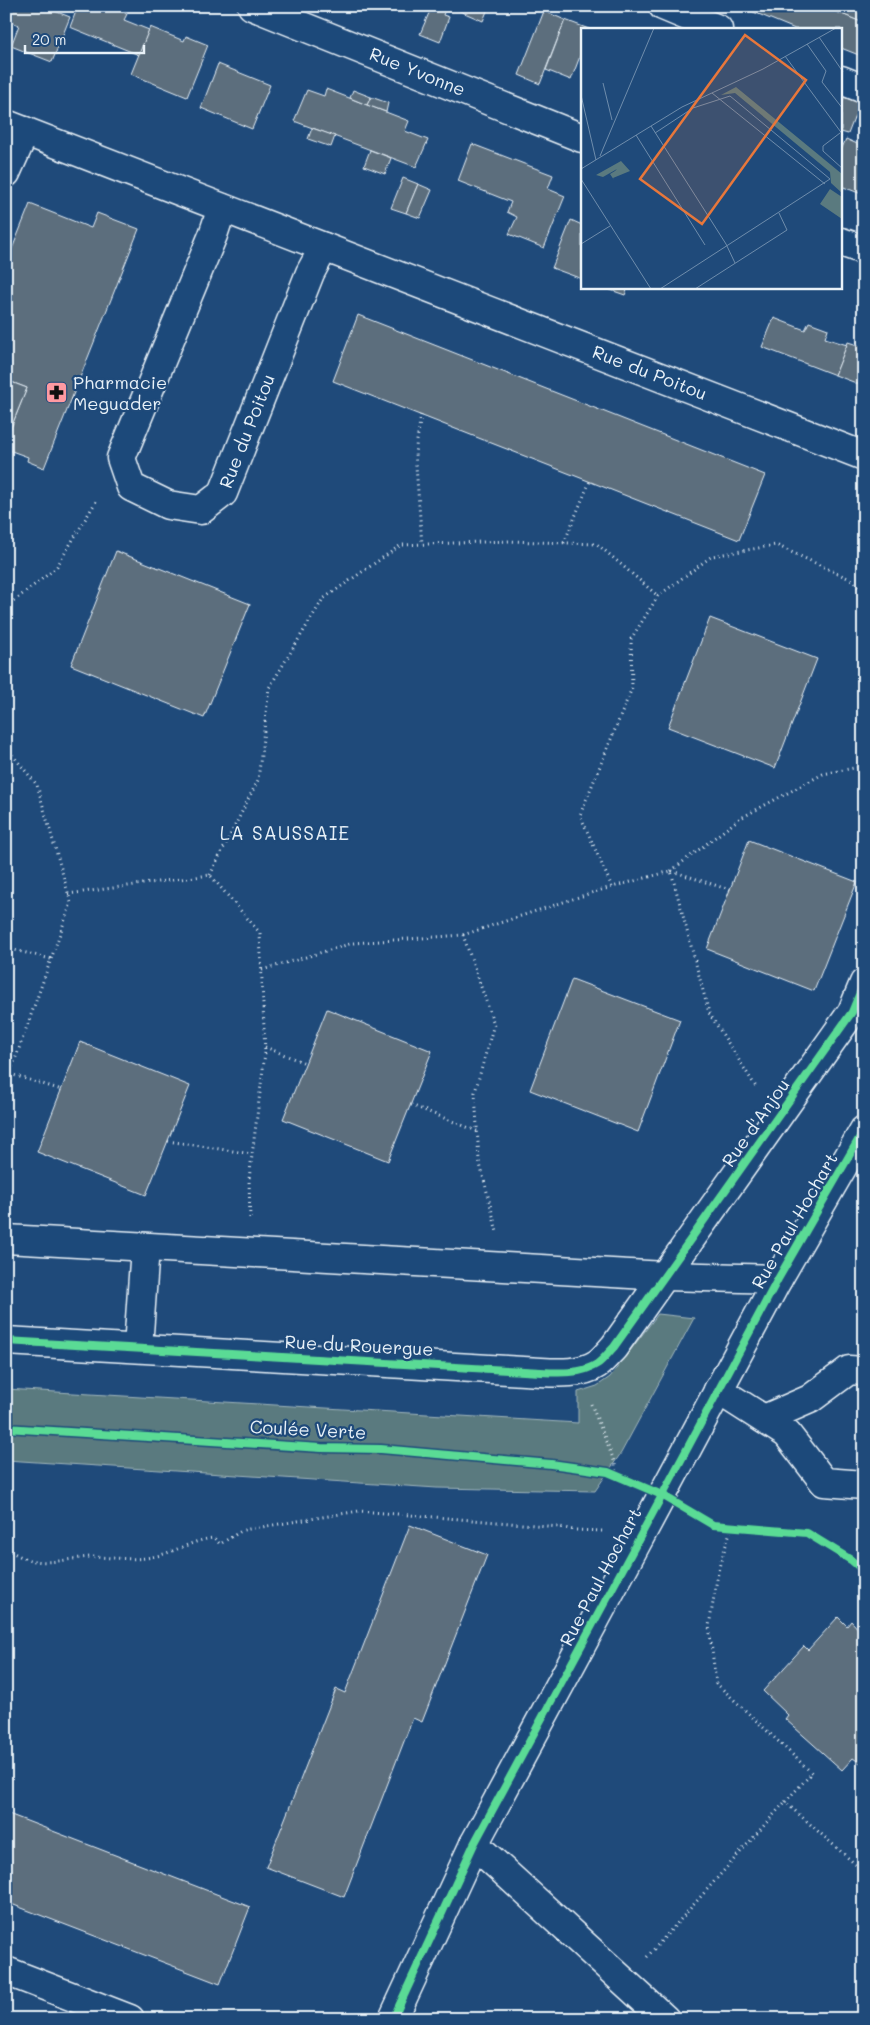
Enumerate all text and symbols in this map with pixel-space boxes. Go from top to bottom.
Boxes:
scale bar [25,22,144,54]
inset map [581,28,842,289]
text: 20 m [32,29,66,49]
street label: Rue Yvonne [366,41,469,101]
street label: Rue du Poitou [589,339,711,405]
place label: Pharmacie Meguader [73,370,167,415]
street label: Rue du Poitou [213,370,280,492]
pharmacy icon: Pharmacie Meguader [45,381,69,405]
district label: LA SAUSSAIE [220,820,350,845]
street label: Rue d'Anjou [716,1073,794,1171]
street label: Rue Paul Hochart [745,1148,843,1293]
street label: Rue du Rouergue [284,1329,434,1361]
street label: Coulée Verte [249,1414,367,1444]
street label: Rue Paul Hochart [554,1503,647,1650]

